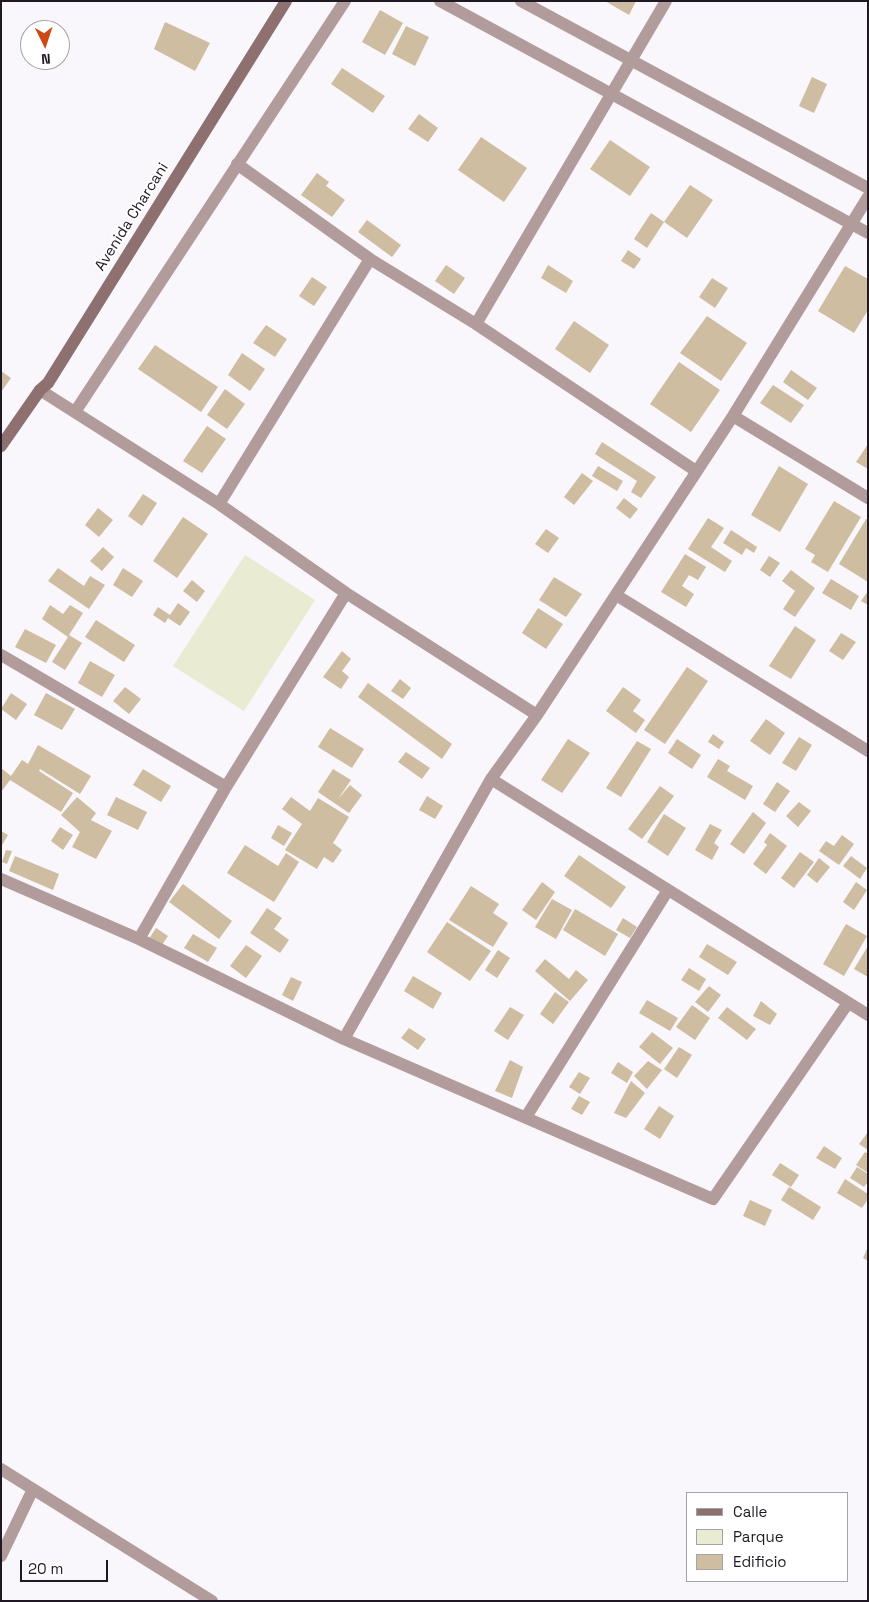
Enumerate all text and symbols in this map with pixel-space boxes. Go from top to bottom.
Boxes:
north arrow [20,20,70,70]
text: N [41,50,51,68]
street label: Avenida Charcani [91,160,173,274]
legend [686,1492,849,1582]
text: Calle [733,1502,768,1521]
text: Parque [733,1527,784,1546]
scale bar [22,1550,110,1582]
text: Edificio [733,1552,787,1571]
text: 20 m [28,1559,63,1578]

